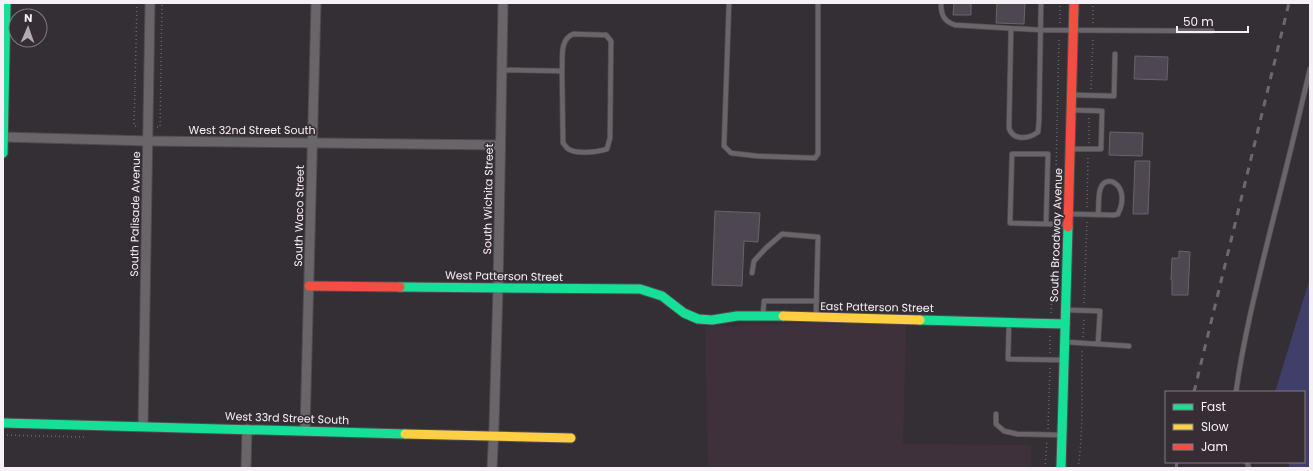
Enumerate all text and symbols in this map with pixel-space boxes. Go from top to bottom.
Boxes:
north arrow [8,8,48,48]
scale bar [1177,8,1248,34]
text: N [24,10,33,26]
text: 50 m [1183,13,1214,30]
street label: West 32nd Street South [188,122,316,138]
street label: South Wichita Street [479,143,497,255]
street label: South Palisade Avenue [126,151,144,277]
street label: South Waco Street [290,165,308,267]
street label: South Broadway Avenue [1046,168,1066,302]
street label: West Patterson Street [445,267,563,285]
street label: East Patterson Street [820,298,934,316]
legend [1165,391,1305,463]
text: Fast [1201,398,1226,415]
street label: West 33rd Street South [225,408,349,428]
text: Slow [1201,418,1229,435]
text: Jam [1201,438,1228,455]

